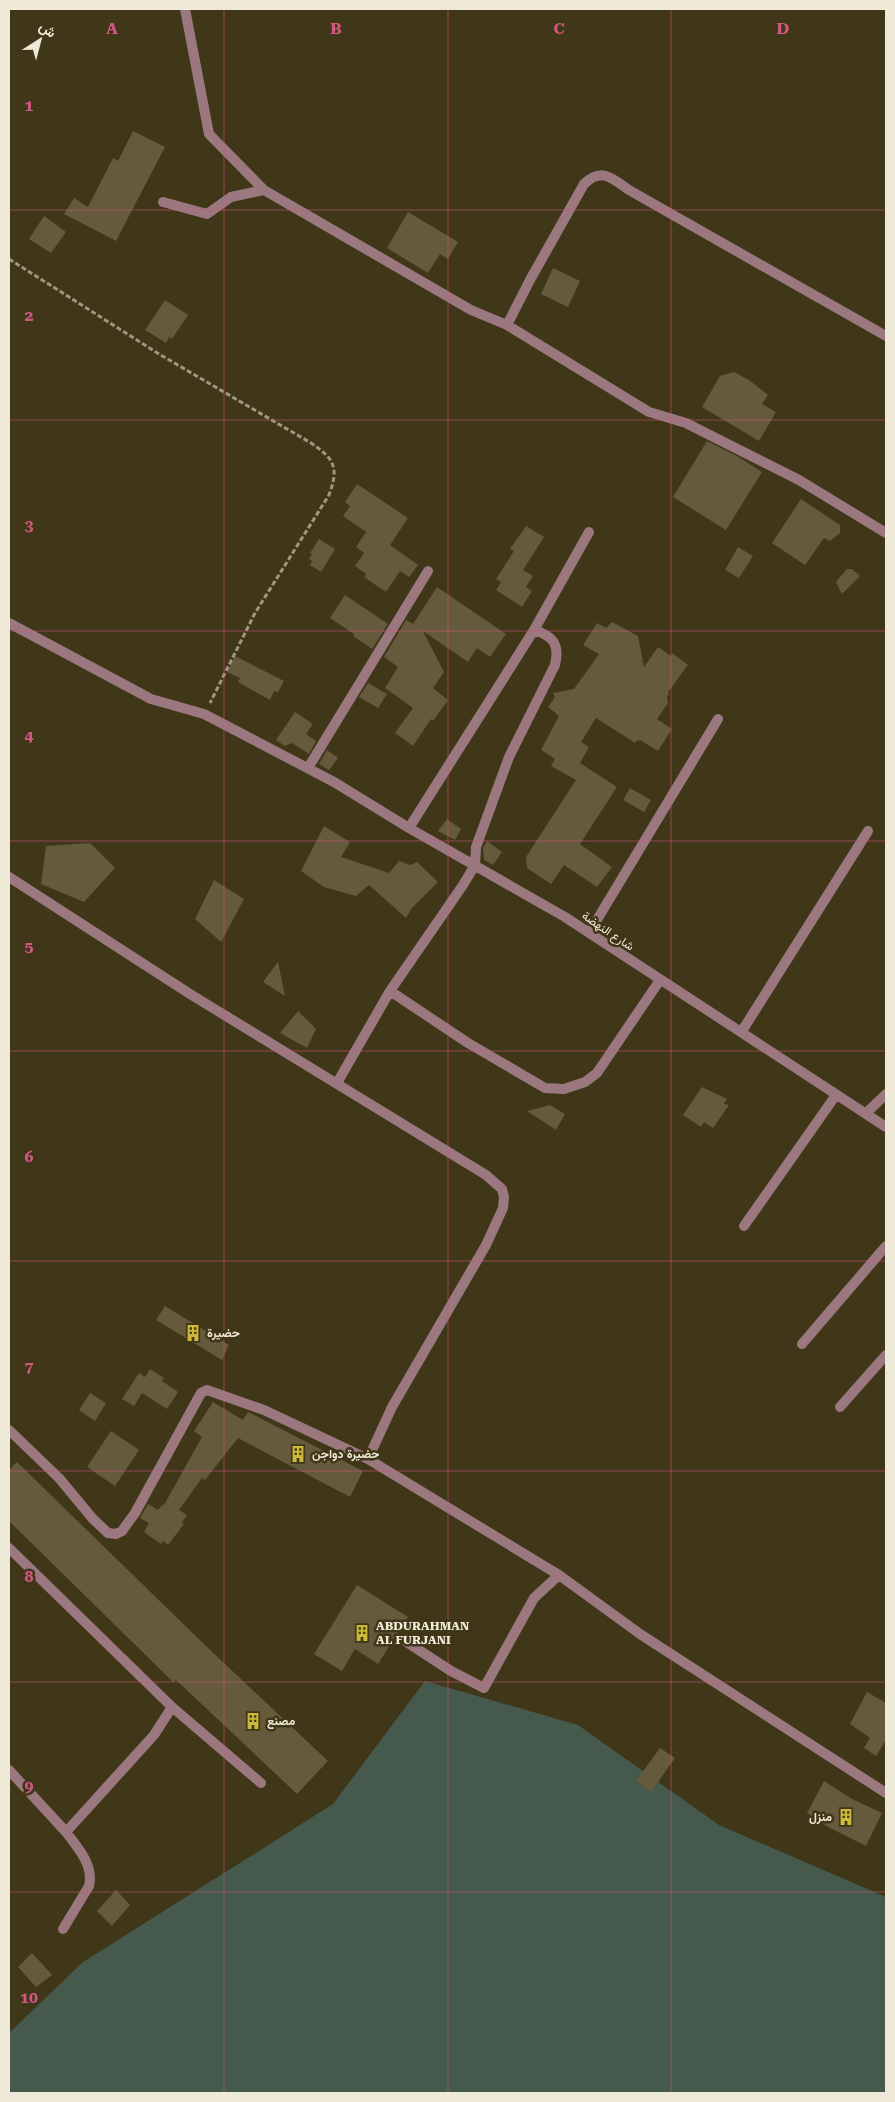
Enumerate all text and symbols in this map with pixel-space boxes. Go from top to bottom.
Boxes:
north arrow [15,15,65,65]
text: ش [36,18,59,42]
text: A [106,19,118,38]
text: B [330,19,342,38]
text: C [553,19,565,38]
text: D [777,19,790,38]
text: 1 [25,96,34,115]
text: 2 [25,306,34,325]
text: 3 [25,516,34,535]
text: 4 [25,726,34,745]
street label: شارع النهضة [578,908,637,955]
text: 5 [25,937,34,956]
text: 6 [25,1147,34,1166]
building icon: حضيرة [183,1323,203,1343]
place label: حضيرة [207,1326,240,1341]
text: 7 [25,1357,34,1376]
building icon: حضيرة دواجن [288,1444,308,1464]
place label: حضيرة دواجن [312,1447,380,1462]
text: 8 [25,1567,34,1586]
place label: ABDURAHMAN AL FURJANI [376,1619,469,1647]
building icon: ABDURAHMAN AL FURJANI [352,1623,372,1643]
building icon: مصنع [243,1711,263,1731]
place label: مصنع [267,1714,296,1729]
text: 9 [25,1777,34,1796]
building icon: منزل [836,1807,856,1827]
place label: منزل [809,1810,832,1825]
text: 10 [20,1988,38,2007]

